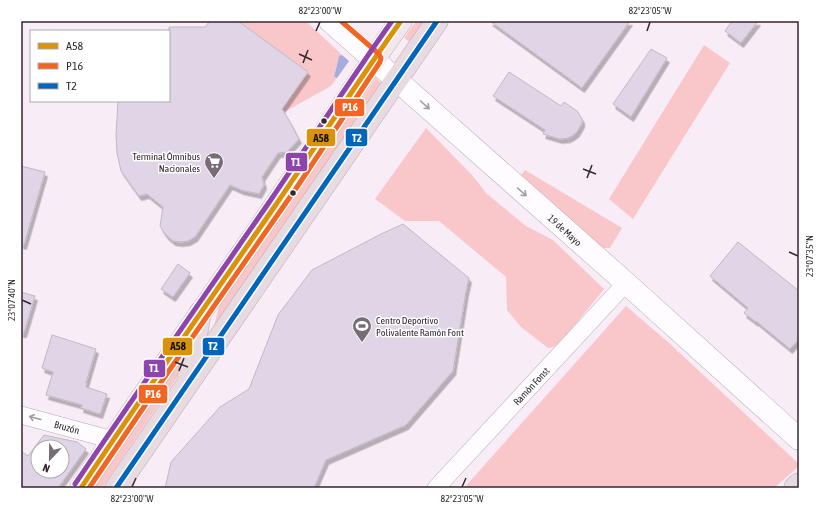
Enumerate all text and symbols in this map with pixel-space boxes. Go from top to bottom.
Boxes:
text: 82°23'00"W [298,5,342,16]
text: 82°23'05"W [628,5,672,16]
legend [30,30,170,102]
text: A58 [66,39,84,53]
text: P16 [66,59,84,73]
text: T2 [66,79,77,93]
line badge: P16 [334,98,365,117]
text: P16 [342,101,358,113]
one-way arrow [420,101,430,110]
unlabelled marker [319,116,329,126]
line badge: A58 [306,128,336,147]
line badge: T2 [345,128,368,147]
text: A58 [312,132,329,144]
text: T2 [352,132,362,144]
place label: Terminal Ómnibus Nacionales [132,151,200,174]
supermarket icon: Terminal Ómnibus Nacionales [203,151,225,179]
line badge: T1 [285,152,308,172]
text: T1 [291,156,301,168]
one-way arrow [517,187,527,197]
unlabelled marker [288,188,298,198]
street label: 19 de Mayo [546,212,584,249]
text: 23°07'35"N [804,235,815,277]
text: 23°07'40"N [6,279,17,321]
sports icon: Centro Deportivo Polivalente Ramón Font [351,315,373,343]
place label: Centro Deportivo Polivalente Ramón Font [376,315,464,338]
line badge: A58 [162,337,193,356]
line badge: T2 [202,337,225,356]
text: A58 [169,340,186,352]
text: T2 [208,340,218,352]
line badge: T1 [143,359,166,378]
text: T1 [149,362,159,374]
street label: Ramón Fonst [511,365,552,407]
line badge: P16 [138,384,168,404]
text: P16 [145,388,161,400]
one-way arrow [28,414,41,422]
street label: Bruzón [53,419,81,436]
north arrow [30,439,70,479]
text: N [41,461,52,475]
text: 82°23'00"W [110,493,154,504]
text: 82°23'05"W [440,493,484,504]

